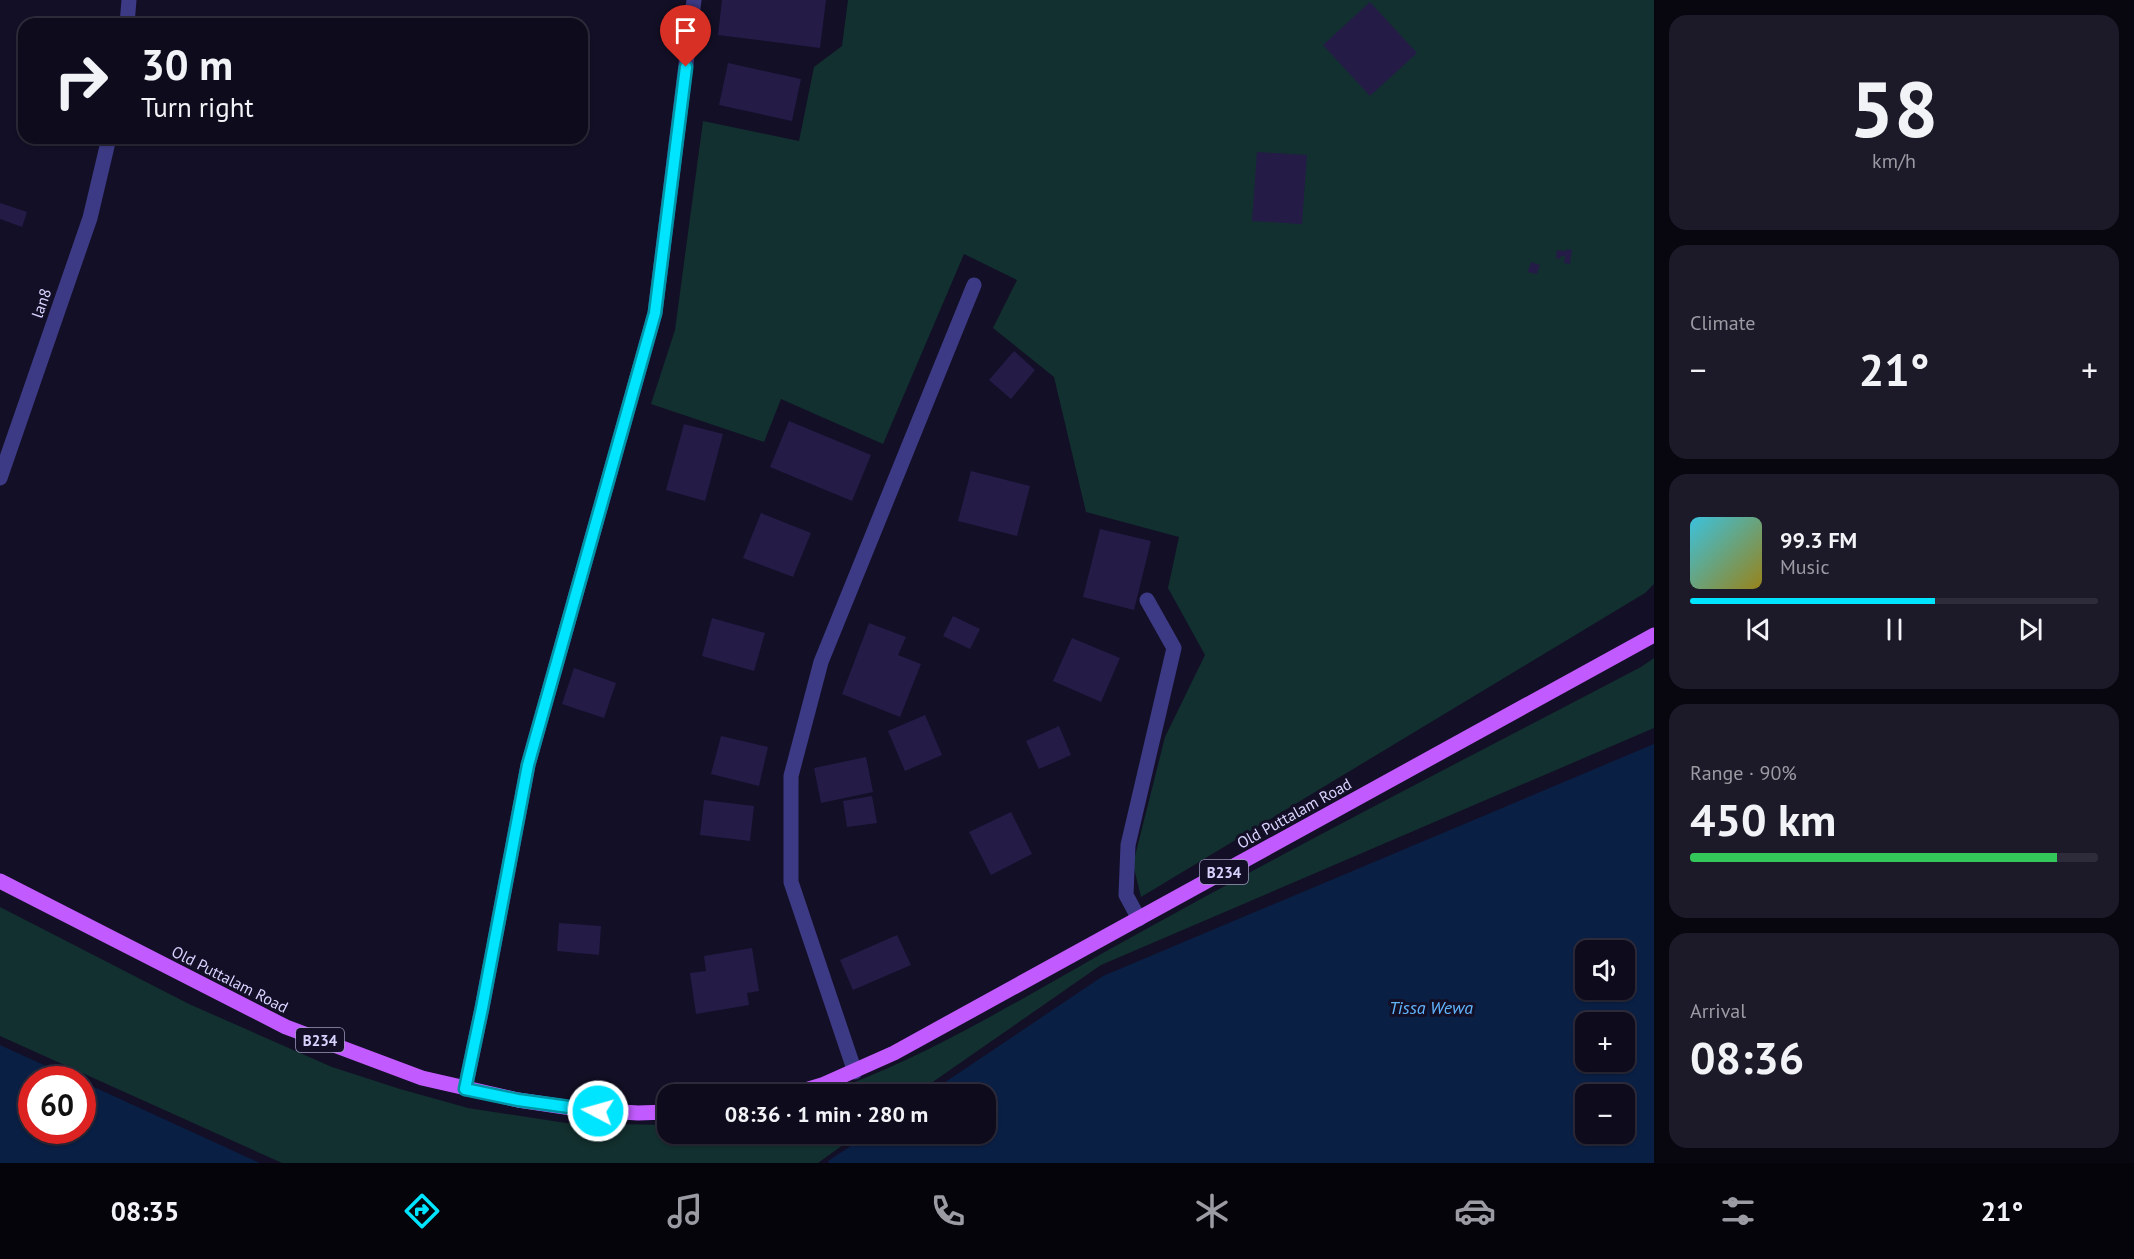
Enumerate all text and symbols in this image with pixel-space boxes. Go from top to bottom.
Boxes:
pin [660,5,711,67]
icon: arrive [669,14,702,47]
text: 30 m [141,37,233,92]
icon: right [42,42,120,120]
text: 58 [1850,58,1938,159]
text: Turn right [141,90,254,124]
text: km/h [1872,148,1916,174]
street label: lan8 [27,286,55,320]
text: Climate [1690,310,1756,336]
text: 21° [1859,340,1929,398]
text: − [1690,348,1707,391]
text: + [2081,348,2098,391]
text: 99.3 FM [1780,526,1857,554]
text: Music [1780,554,1829,580]
icon: previous [1742,613,1775,646]
icon: pause [1878,613,1911,646]
icon: next [2014,613,2047,646]
text: Range · 90% [1690,760,1797,786]
street label: Old Puttalam Road [1233,773,1355,853]
text: 450 km [1690,790,1836,848]
road number: B234 [1200,860,1248,884]
map controls [1575,940,1635,1144]
button: sound [1575,940,1635,1000]
street label: Old Puttalam Road [168,941,292,1017]
water label: Tissa Wewa [1389,996,1473,1019]
text: Arrival [1690,998,1746,1024]
button: + [1575,1012,1635,1072]
road number: B234 [296,1028,344,1052]
text: 08:36 [1690,1028,1804,1086]
speed limit sign: 60 [18,1066,96,1144]
position arrow [566,1079,630,1143]
button: − [1575,1084,1635,1144]
text: 08:36 · 1 min · 280 m [725,1100,928,1128]
icon: directions [401,1190,443,1232]
icon: music [664,1190,706,1232]
icon: phone [927,1190,969,1232]
icon: climate [1191,1190,1233,1232]
icon: car [1454,1190,1496,1232]
icon: filters [1717,1190,1759,1232]
text: 08:35 [111,1194,179,1228]
text: 21° [1981,1194,2023,1228]

